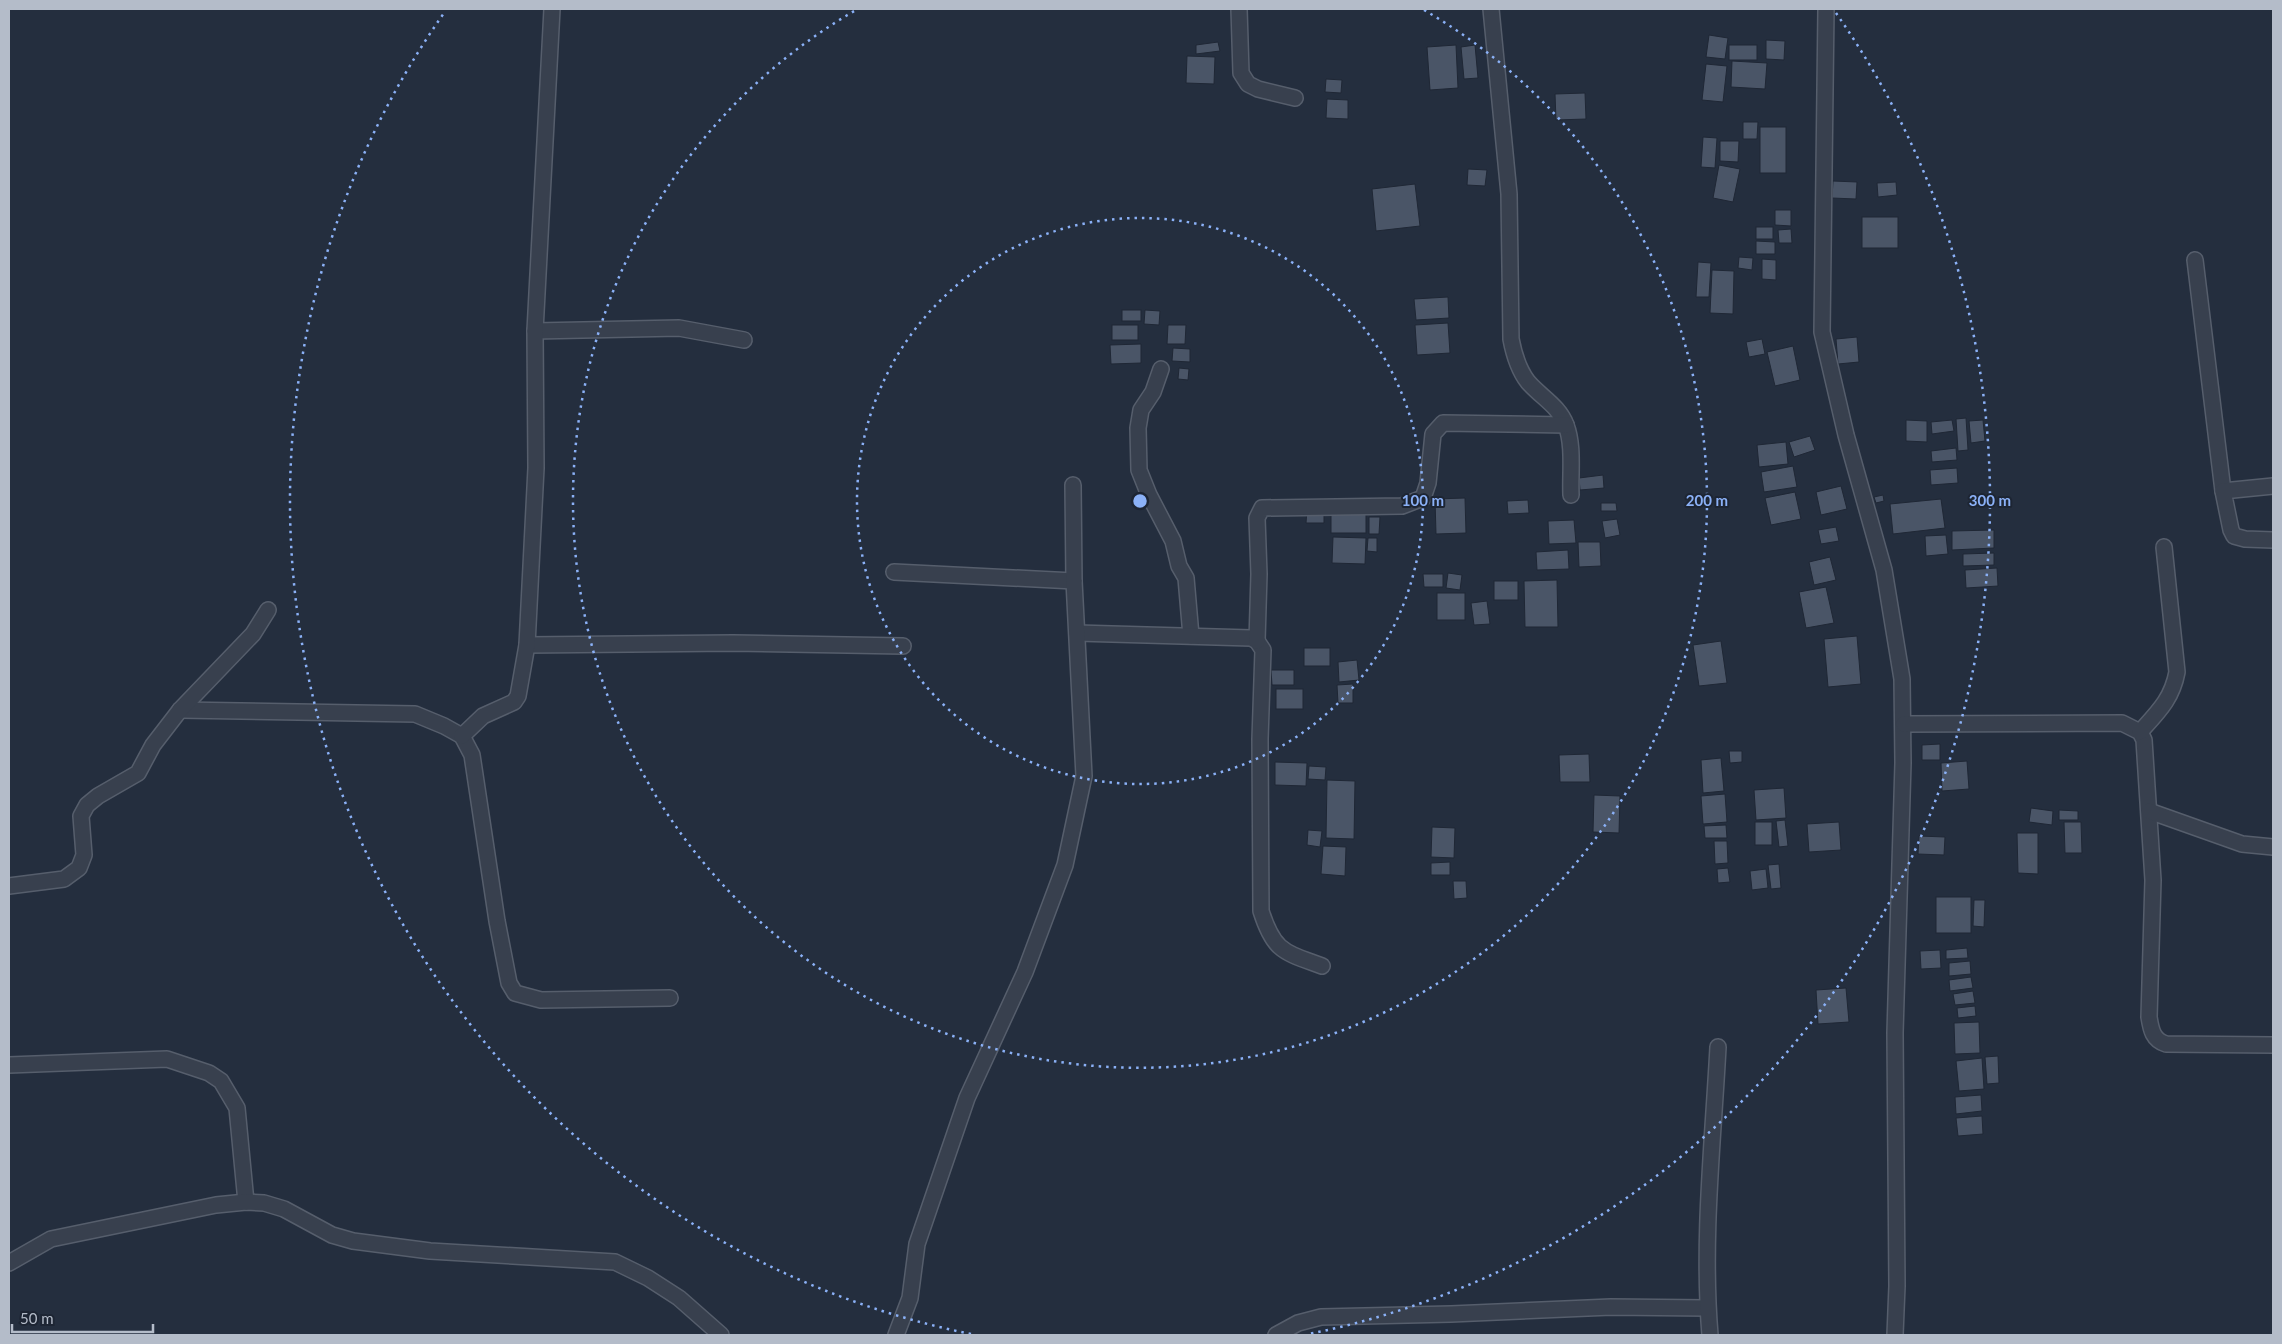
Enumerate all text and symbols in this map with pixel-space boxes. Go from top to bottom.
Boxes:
text: 100 m [1402,491,1444,509]
text: 200 m [1686,491,1728,509]
text: 300 m [1969,491,2011,509]
centre of rings [1131,492,1149,510]
scale bar [12,1302,154,1334]
text: 50 m [20,1309,54,1327]

